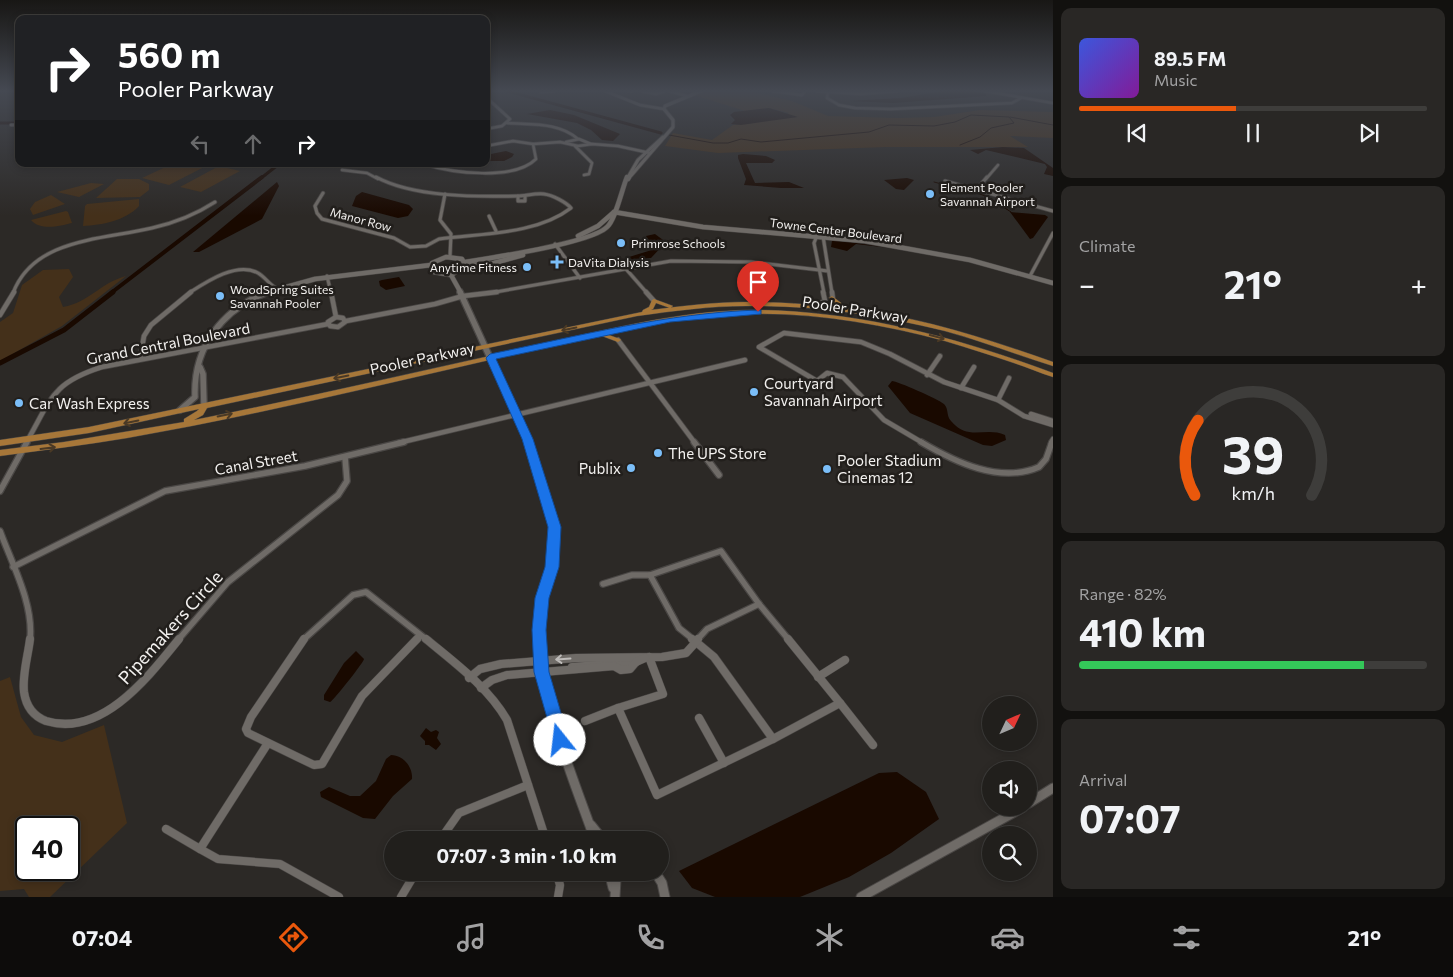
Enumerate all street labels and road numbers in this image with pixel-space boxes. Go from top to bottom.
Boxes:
street label: Manor Row [329,204,394,234]
street label: Towne Center Boulevard [769,215,903,245]
street label: Pooler Parkway [801,292,909,326]
street label: Grand Central Boulevard [85,318,251,368]
street label: Pooler Parkway [368,338,476,378]
street label: Canal Street [213,446,299,478]
street label: Pipemakers Circle [113,566,227,688]

